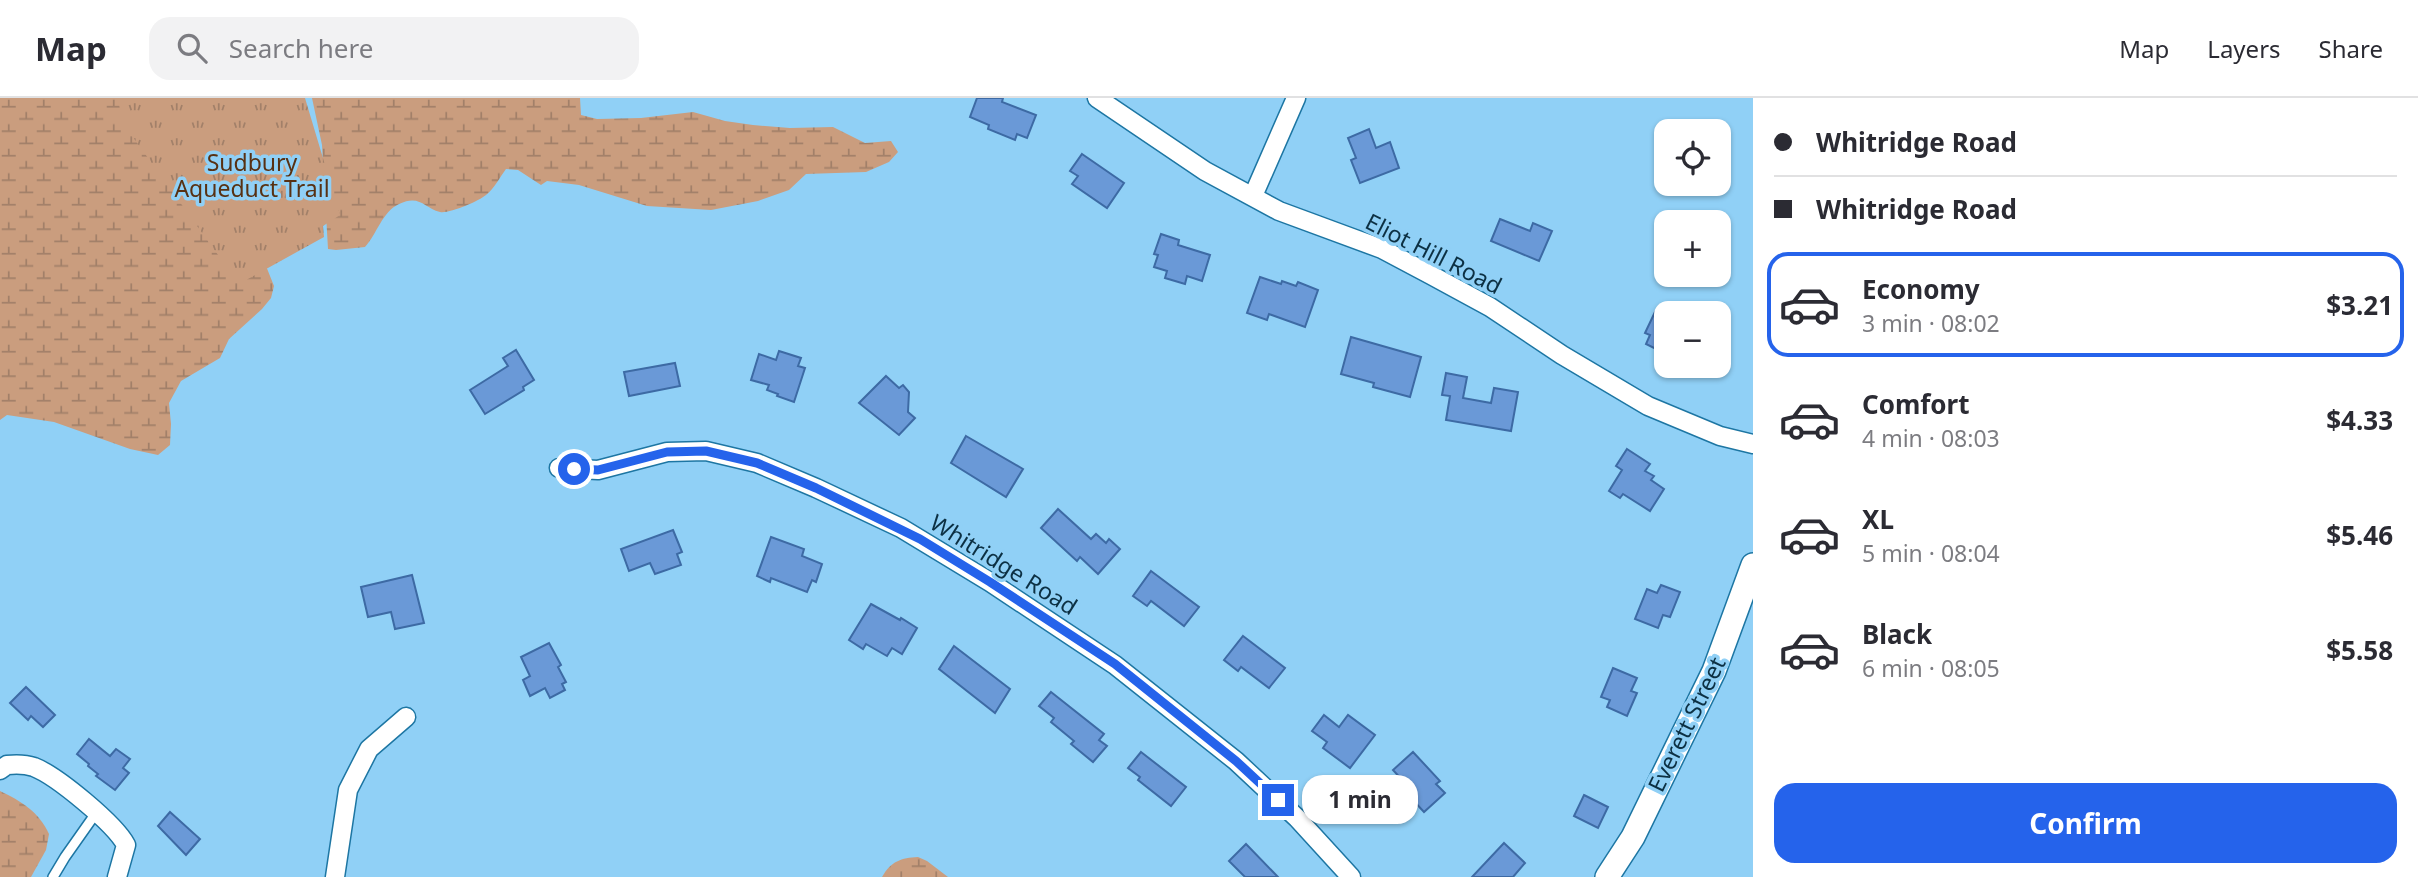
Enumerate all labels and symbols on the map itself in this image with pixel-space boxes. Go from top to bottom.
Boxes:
park label: Sudbury Aqueduct Trail [174,146,330,204]
street label: Eliot Hill Road [1360,205,1508,301]
route start [558,453,590,485]
street label: Whitridge Road [924,506,1084,622]
street label: Everett Street [1640,651,1732,797]
callout: 1 min [1302,776,1418,824]
route end [1262,784,1294,816]

